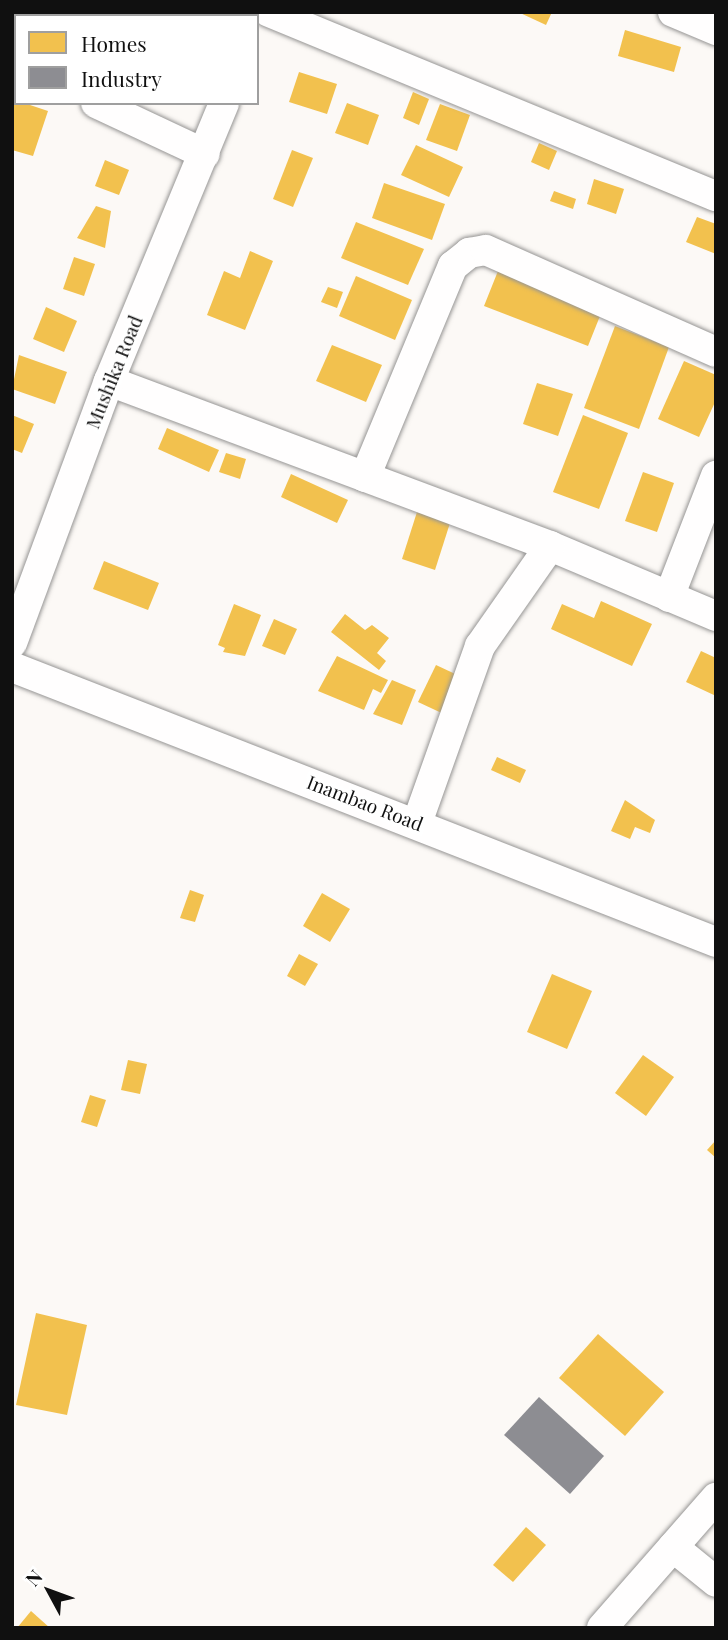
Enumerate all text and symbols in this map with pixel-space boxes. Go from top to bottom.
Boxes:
legend [14,14,259,105]
text: Homes [81,29,147,57]
text: Industry [81,64,162,92]
street label: Mushika Road [81,312,147,432]
street label: Inambao Road [304,770,426,836]
north arrow [14,1556,84,1626]
text: N [19,1564,47,1591]

